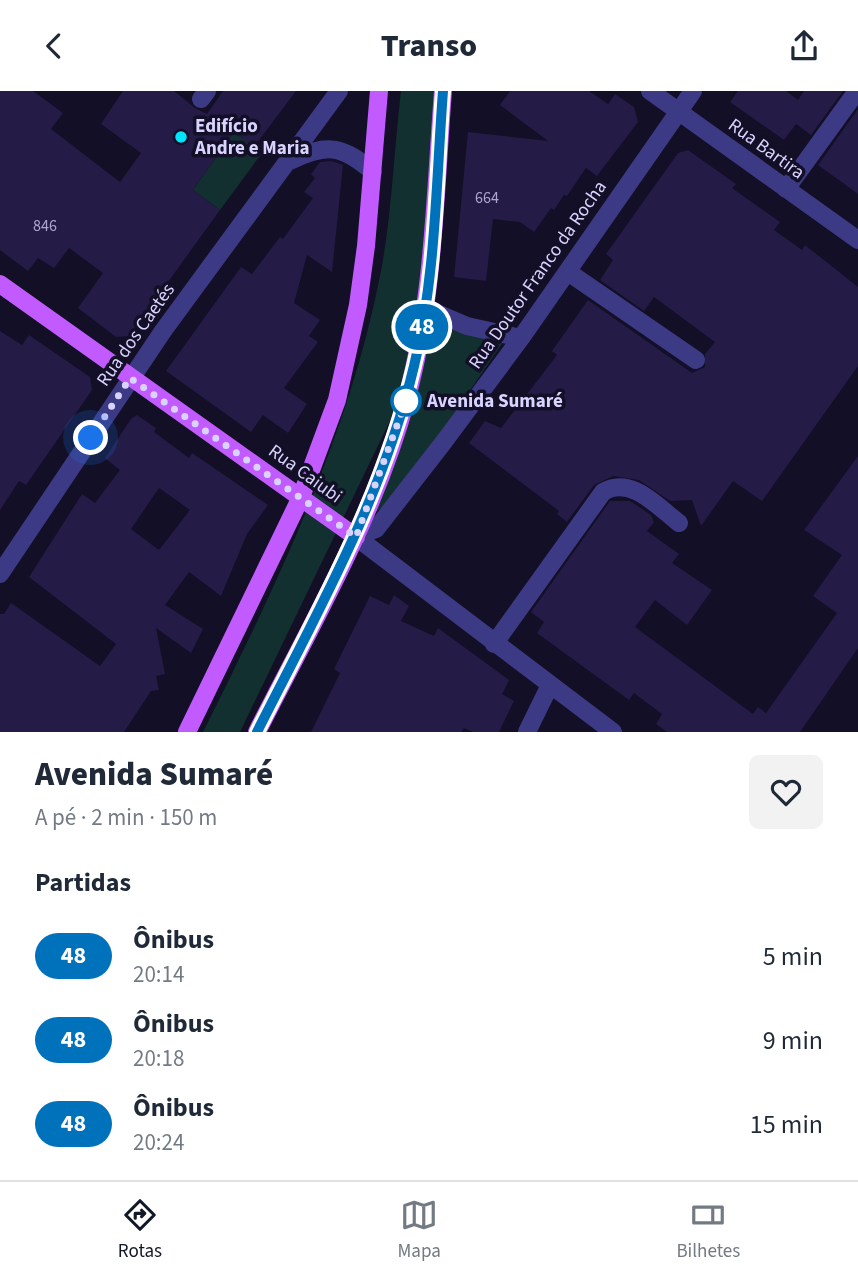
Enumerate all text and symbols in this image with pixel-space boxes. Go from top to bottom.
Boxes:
text: Transo [381,23,477,69]
icon: back [35,27,73,65]
icon: share [785,27,823,65]
street label: Rua Bartira [722,112,810,186]
place label: Edifício Andre e Maria [194,113,310,162]
marker: Edifício Andre e Maria [173,129,189,145]
street label: Rua Doutor Franco da Rocha [463,175,613,375]
house number: 664 [475,187,499,209]
house number: 846 [33,215,57,237]
street label: Rua dos Caetés [90,278,182,392]
line badge: 48 [390,304,453,350]
text: 48 [409,309,435,344]
marker: Avenida Sumaré [391,386,421,416]
place label: Avenida Sumaré [426,388,563,415]
your location [73,420,108,455]
street label: Rua Caiubi [263,438,347,510]
text: Avenida Sumaré [35,751,273,798]
button: heart [749,755,823,829]
text: A pé · 2 min · 150 m [35,801,217,834]
text: Partidas [35,864,131,901]
text: Ônibus [133,921,214,958]
text: 48 [61,938,86,973]
text: 5 min [763,938,823,975]
text: 20:14 [133,958,184,991]
text: Ônibus [133,1005,214,1042]
text: 48 [61,1022,86,1057]
text: 9 min [763,1022,823,1059]
text: 20:18 [133,1042,184,1075]
text: Ônibus [133,1089,214,1126]
text: 48 [61,1106,86,1141]
text: 15 min [750,1106,823,1143]
text: 20:24 [133,1126,184,1159]
tab: Rotas [118,1196,162,1265]
tab: Mapa [398,1196,441,1265]
tab: Bilhetes [676,1196,740,1265]

